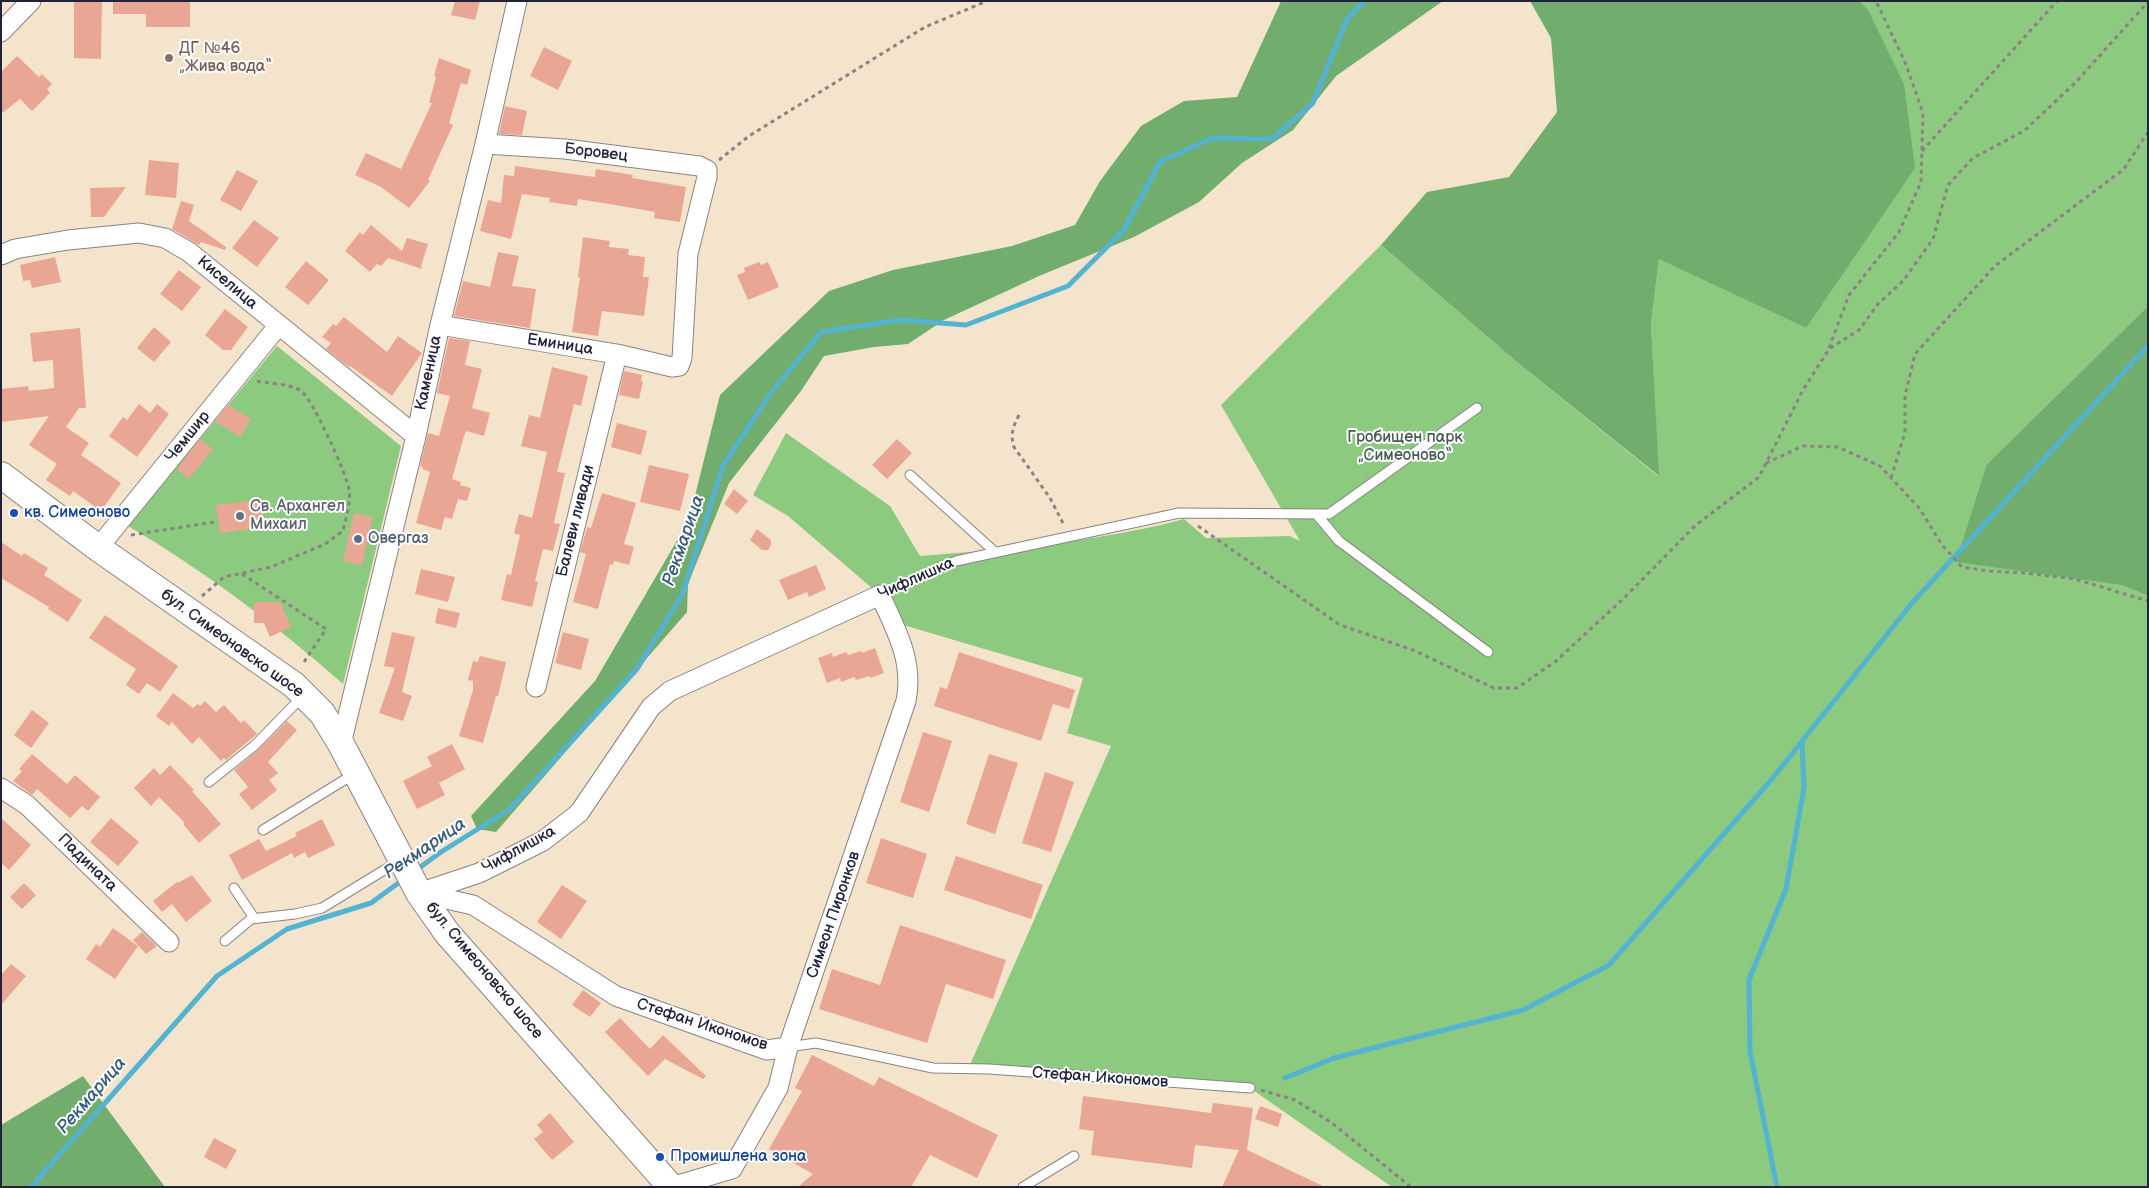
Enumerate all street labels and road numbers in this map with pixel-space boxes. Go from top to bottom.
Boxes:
street label: Боровец [563,140,629,166]
street label: Киселица [193,252,261,314]
street label: Еминица [526,330,594,360]
street label: Каменица [412,334,446,412]
street label: Чемшир [162,407,214,467]
street label: Балеви ливади [553,463,599,579]
street label: Чифлишка [875,554,957,604]
street label: бул. Симеоновско шосе [157,586,307,702]
street label: Чифлишка [479,822,559,878]
street label: Падината [53,830,121,896]
street label: Симеон Пиронков [803,849,865,981]
street label: бул. Симеоновско шосе [421,899,547,1043]
street label: Стефан Икономов [634,995,770,1055]
street label: Стефан Икономов [1031,1064,1169,1092]

